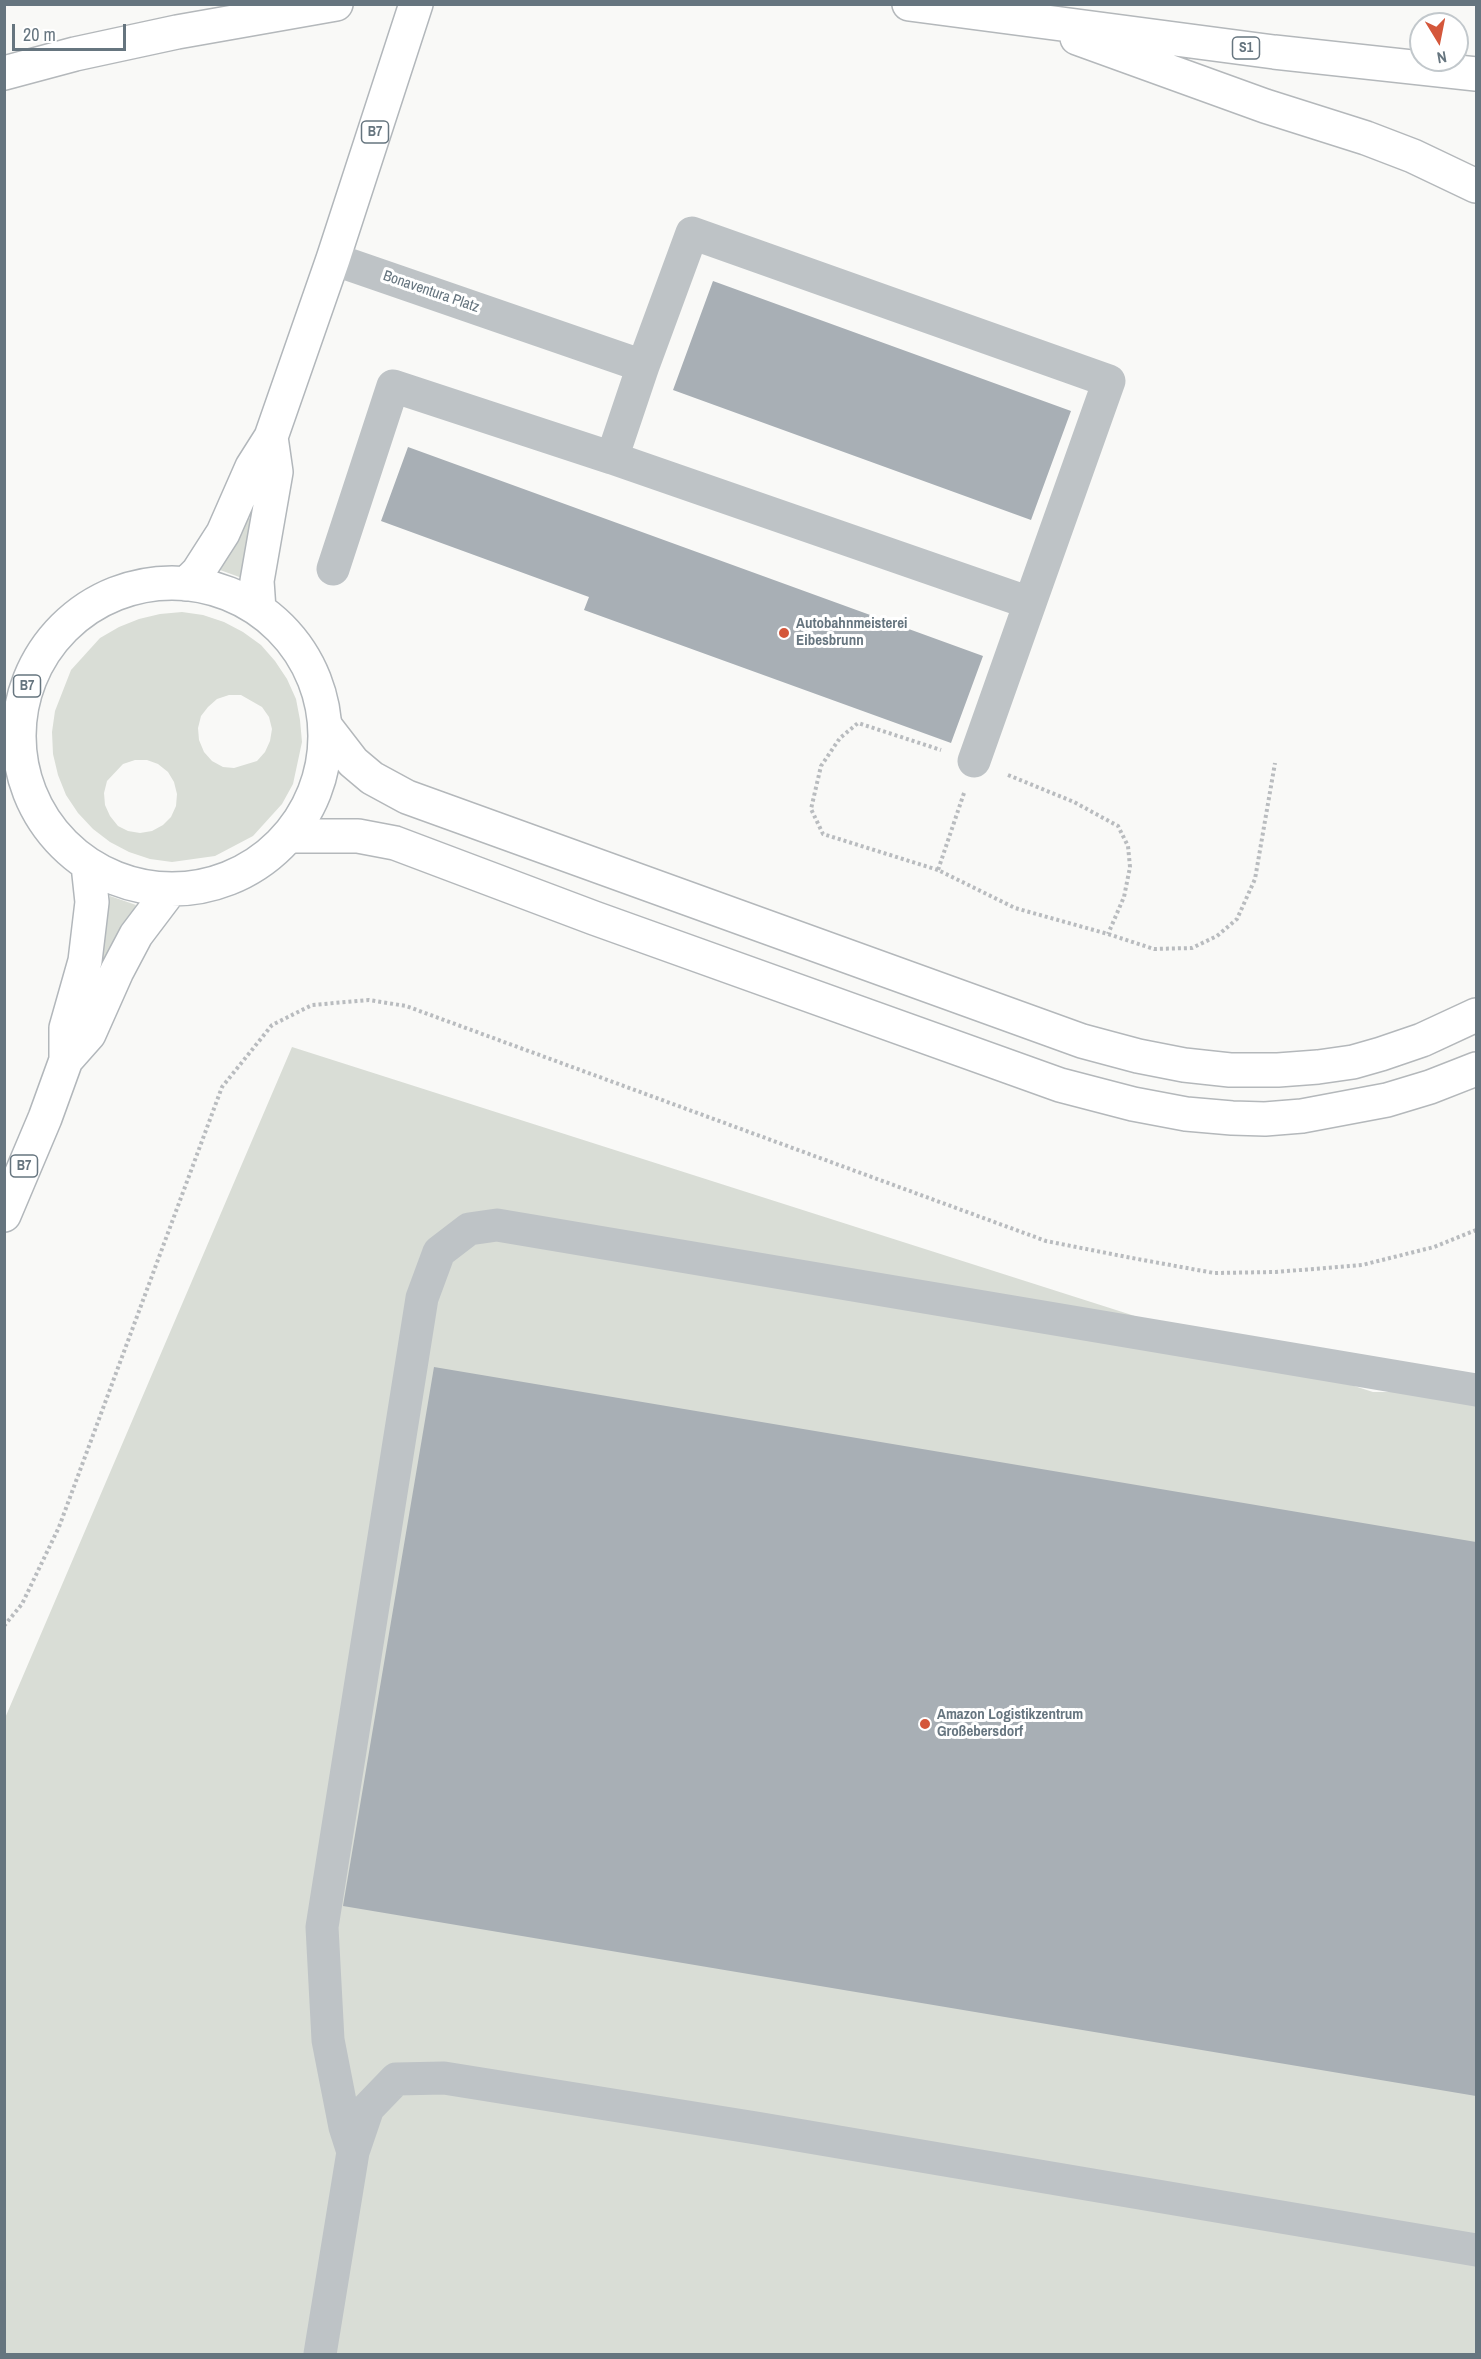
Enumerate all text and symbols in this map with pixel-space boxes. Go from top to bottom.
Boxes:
scale bar [15,12,129,50]
north arrow [1409,12,1469,72]
text: 20 m [23,22,56,47]
road number: S1 [1232,37,1260,59]
text: N [1435,46,1448,69]
road number: B7 [362,121,388,143]
street label: Bonaventura Platz [381,267,481,317]
place label: Autobahnmeisterei Eibesbrunn [796,615,907,650]
marker: Autobahnmeisterei Eibesbrunn [777,626,791,640]
road number: B7 [14,675,40,697]
road number: B7 [10,1155,38,1177]
place label: Amazon Logistikzentrum Großebersdorf [937,1706,1083,1741]
marker: Amazon Logistikzentrum Großebersdorf [918,1717,932,1731]

